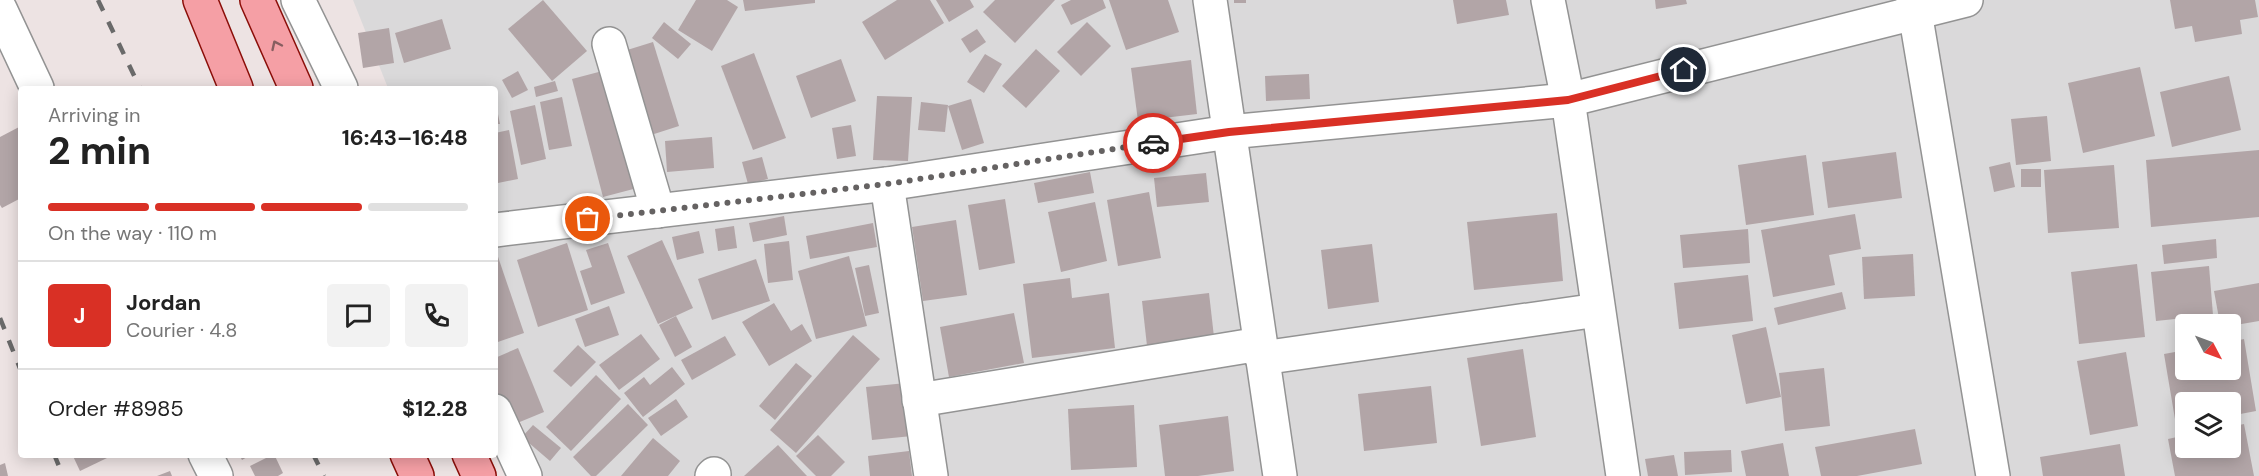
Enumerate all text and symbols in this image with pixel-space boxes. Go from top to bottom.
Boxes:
one-way arrow [271,40,283,51]
pin [1658,44,1709,95]
icon: home [1667,53,1700,86]
text: Arriving in [48,102,140,128]
courier [1123,113,1183,173]
text: 16:43–16:48 [342,123,468,152]
text: 2 min [48,125,151,176]
icon: car [1137,127,1170,160]
pin [562,193,613,244]
icon: bag [571,202,604,235]
text: On the way · 110 m [48,220,217,246]
button: chat [327,284,390,347]
button: phone [405,284,468,347]
text: Jordan [126,288,201,317]
text: J [74,301,85,330]
north arrow [2175,314,2241,380]
map controls [2175,314,2241,458]
text: Courier · 4.8 [126,317,237,343]
button: layers [2175,392,2241,458]
text: Order #8985 [48,394,184,423]
text: $12.28 [402,394,468,423]

